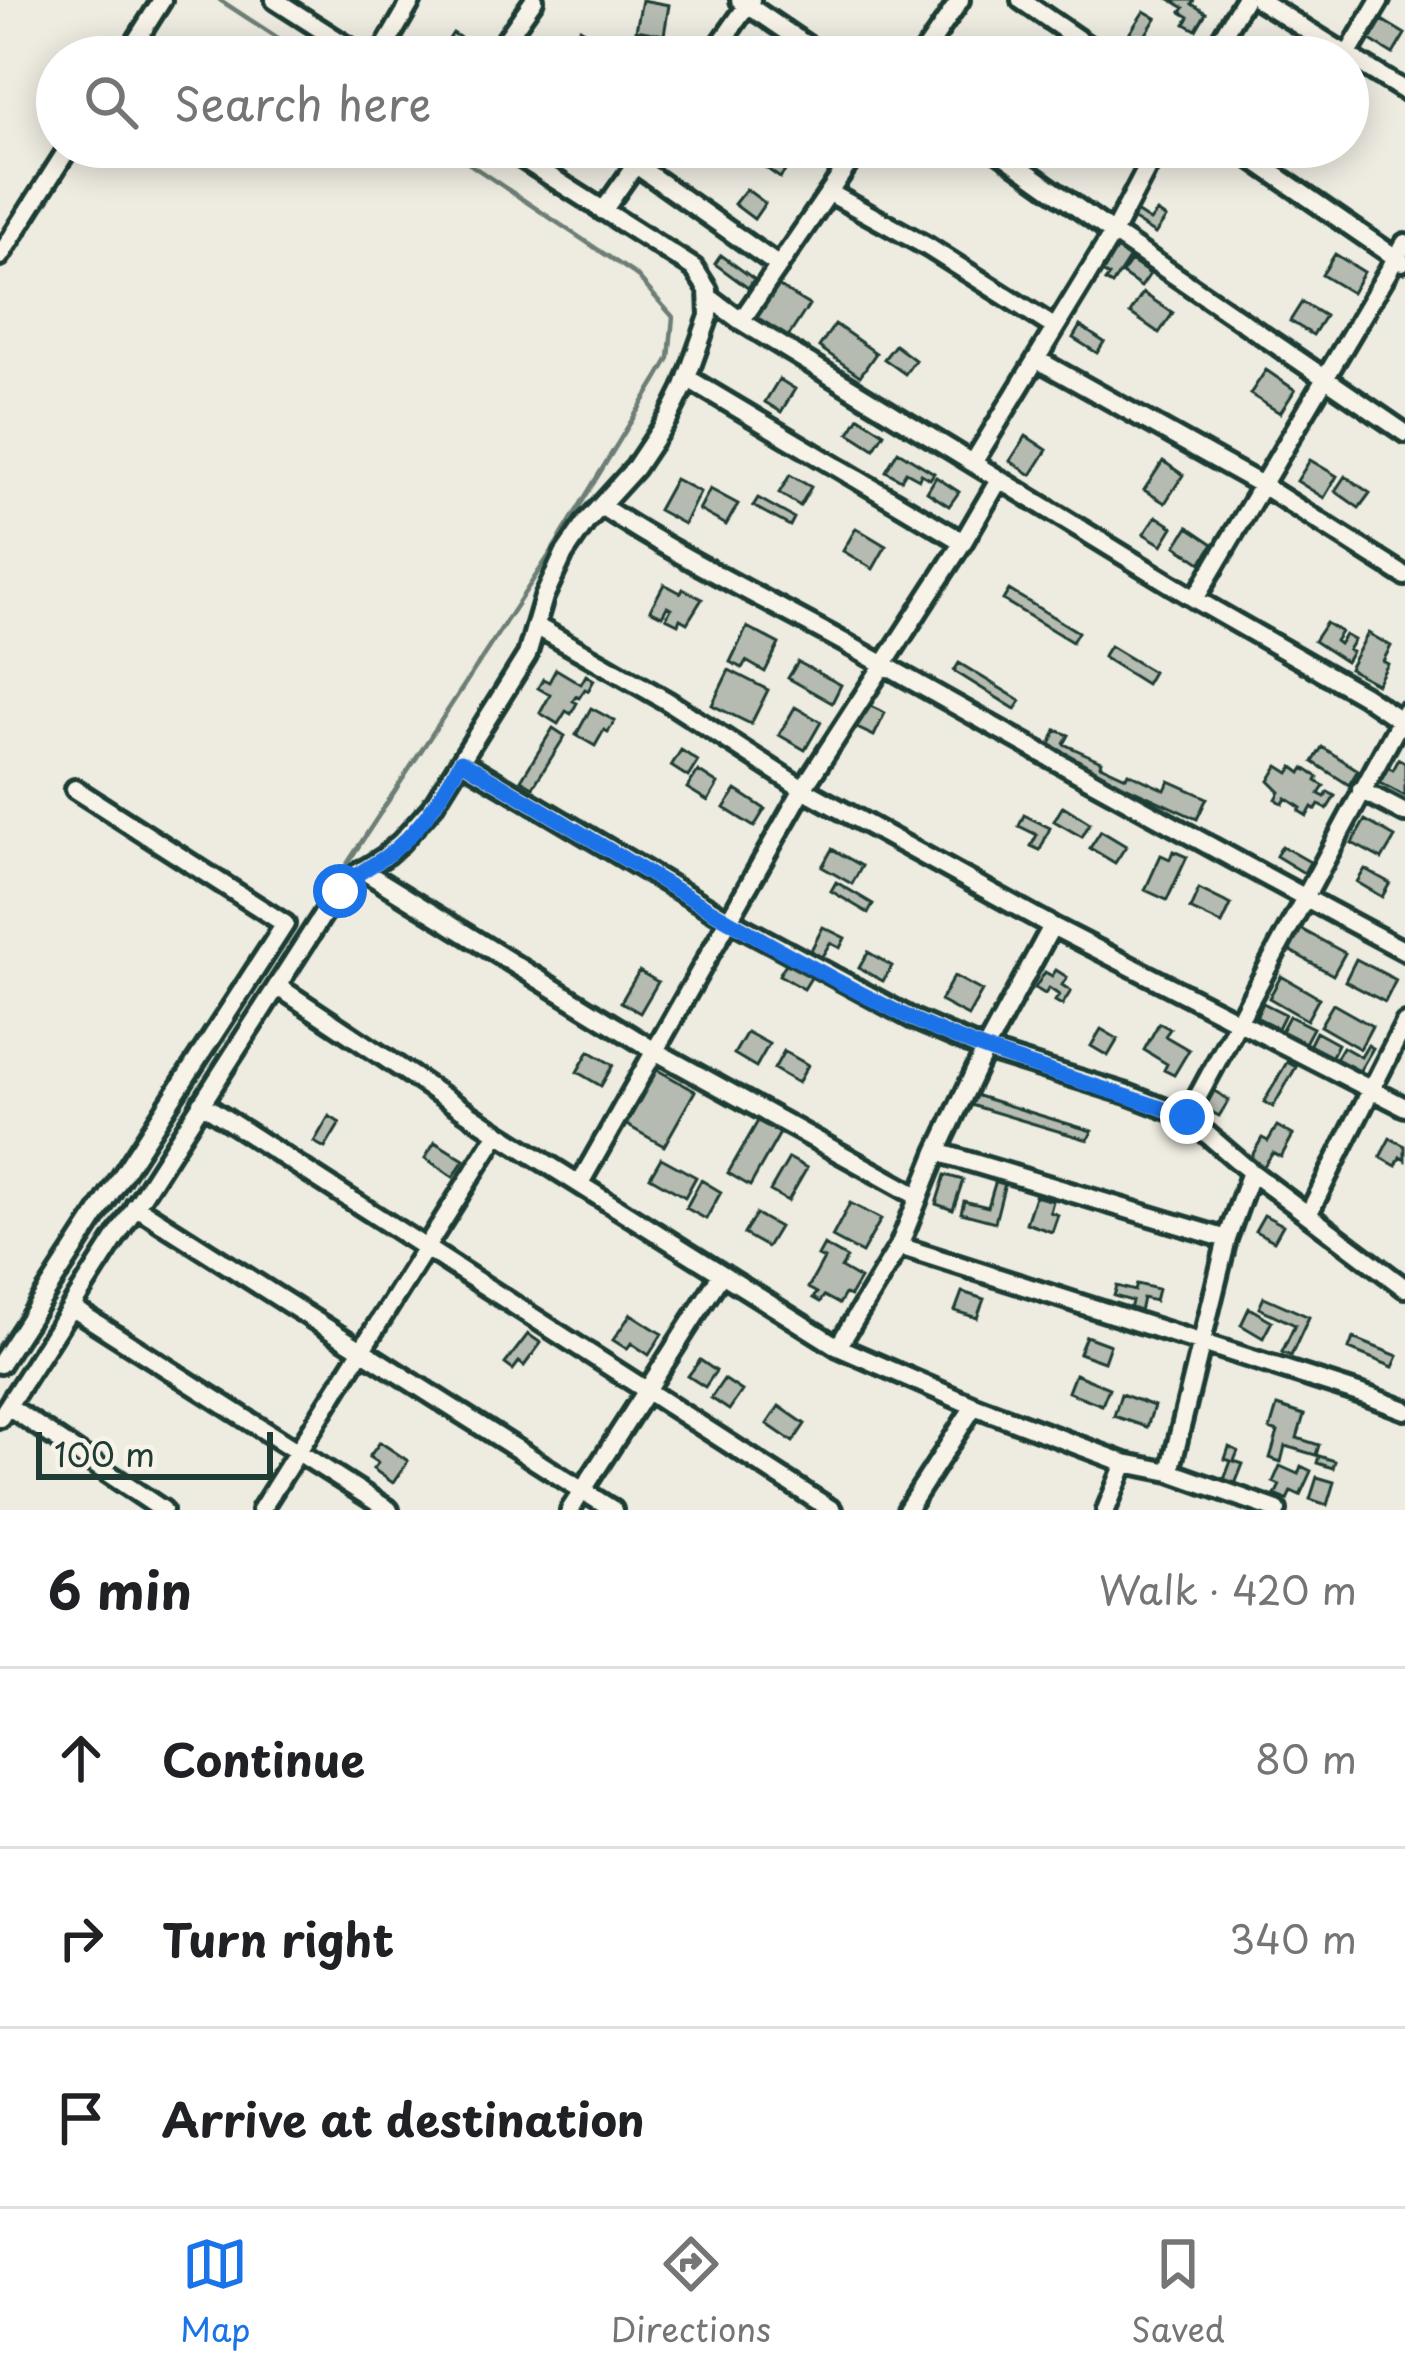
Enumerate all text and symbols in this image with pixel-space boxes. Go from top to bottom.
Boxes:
search box [36,36,1369,168]
text: Search here [174,68,431,136]
icon: search [78,69,144,135]
route start [313,864,367,918]
route end [1160,1090,1214,1144]
scale bar [36,1426,273,1479]
text: 100 m [54,1428,155,1478]
text: 6 min [48,1550,192,1627]
text: Walk · 420 m [1099,1559,1357,1618]
text: Continue [162,1724,365,1792]
icon: ahead [48,1725,114,1791]
text: 80 m [1255,1728,1357,1787]
text: Turn right [162,1904,394,1972]
icon: right [48,1905,114,1971]
text: 340 m [1229,1908,1357,1967]
text: Arrive at destination [162,2084,645,2152]
icon: arrive [48,2085,114,2151]
tab: Map [180,2231,251,2353]
tab: Directions [611,2231,771,2353]
tab: Saved [1131,2231,1225,2353]

